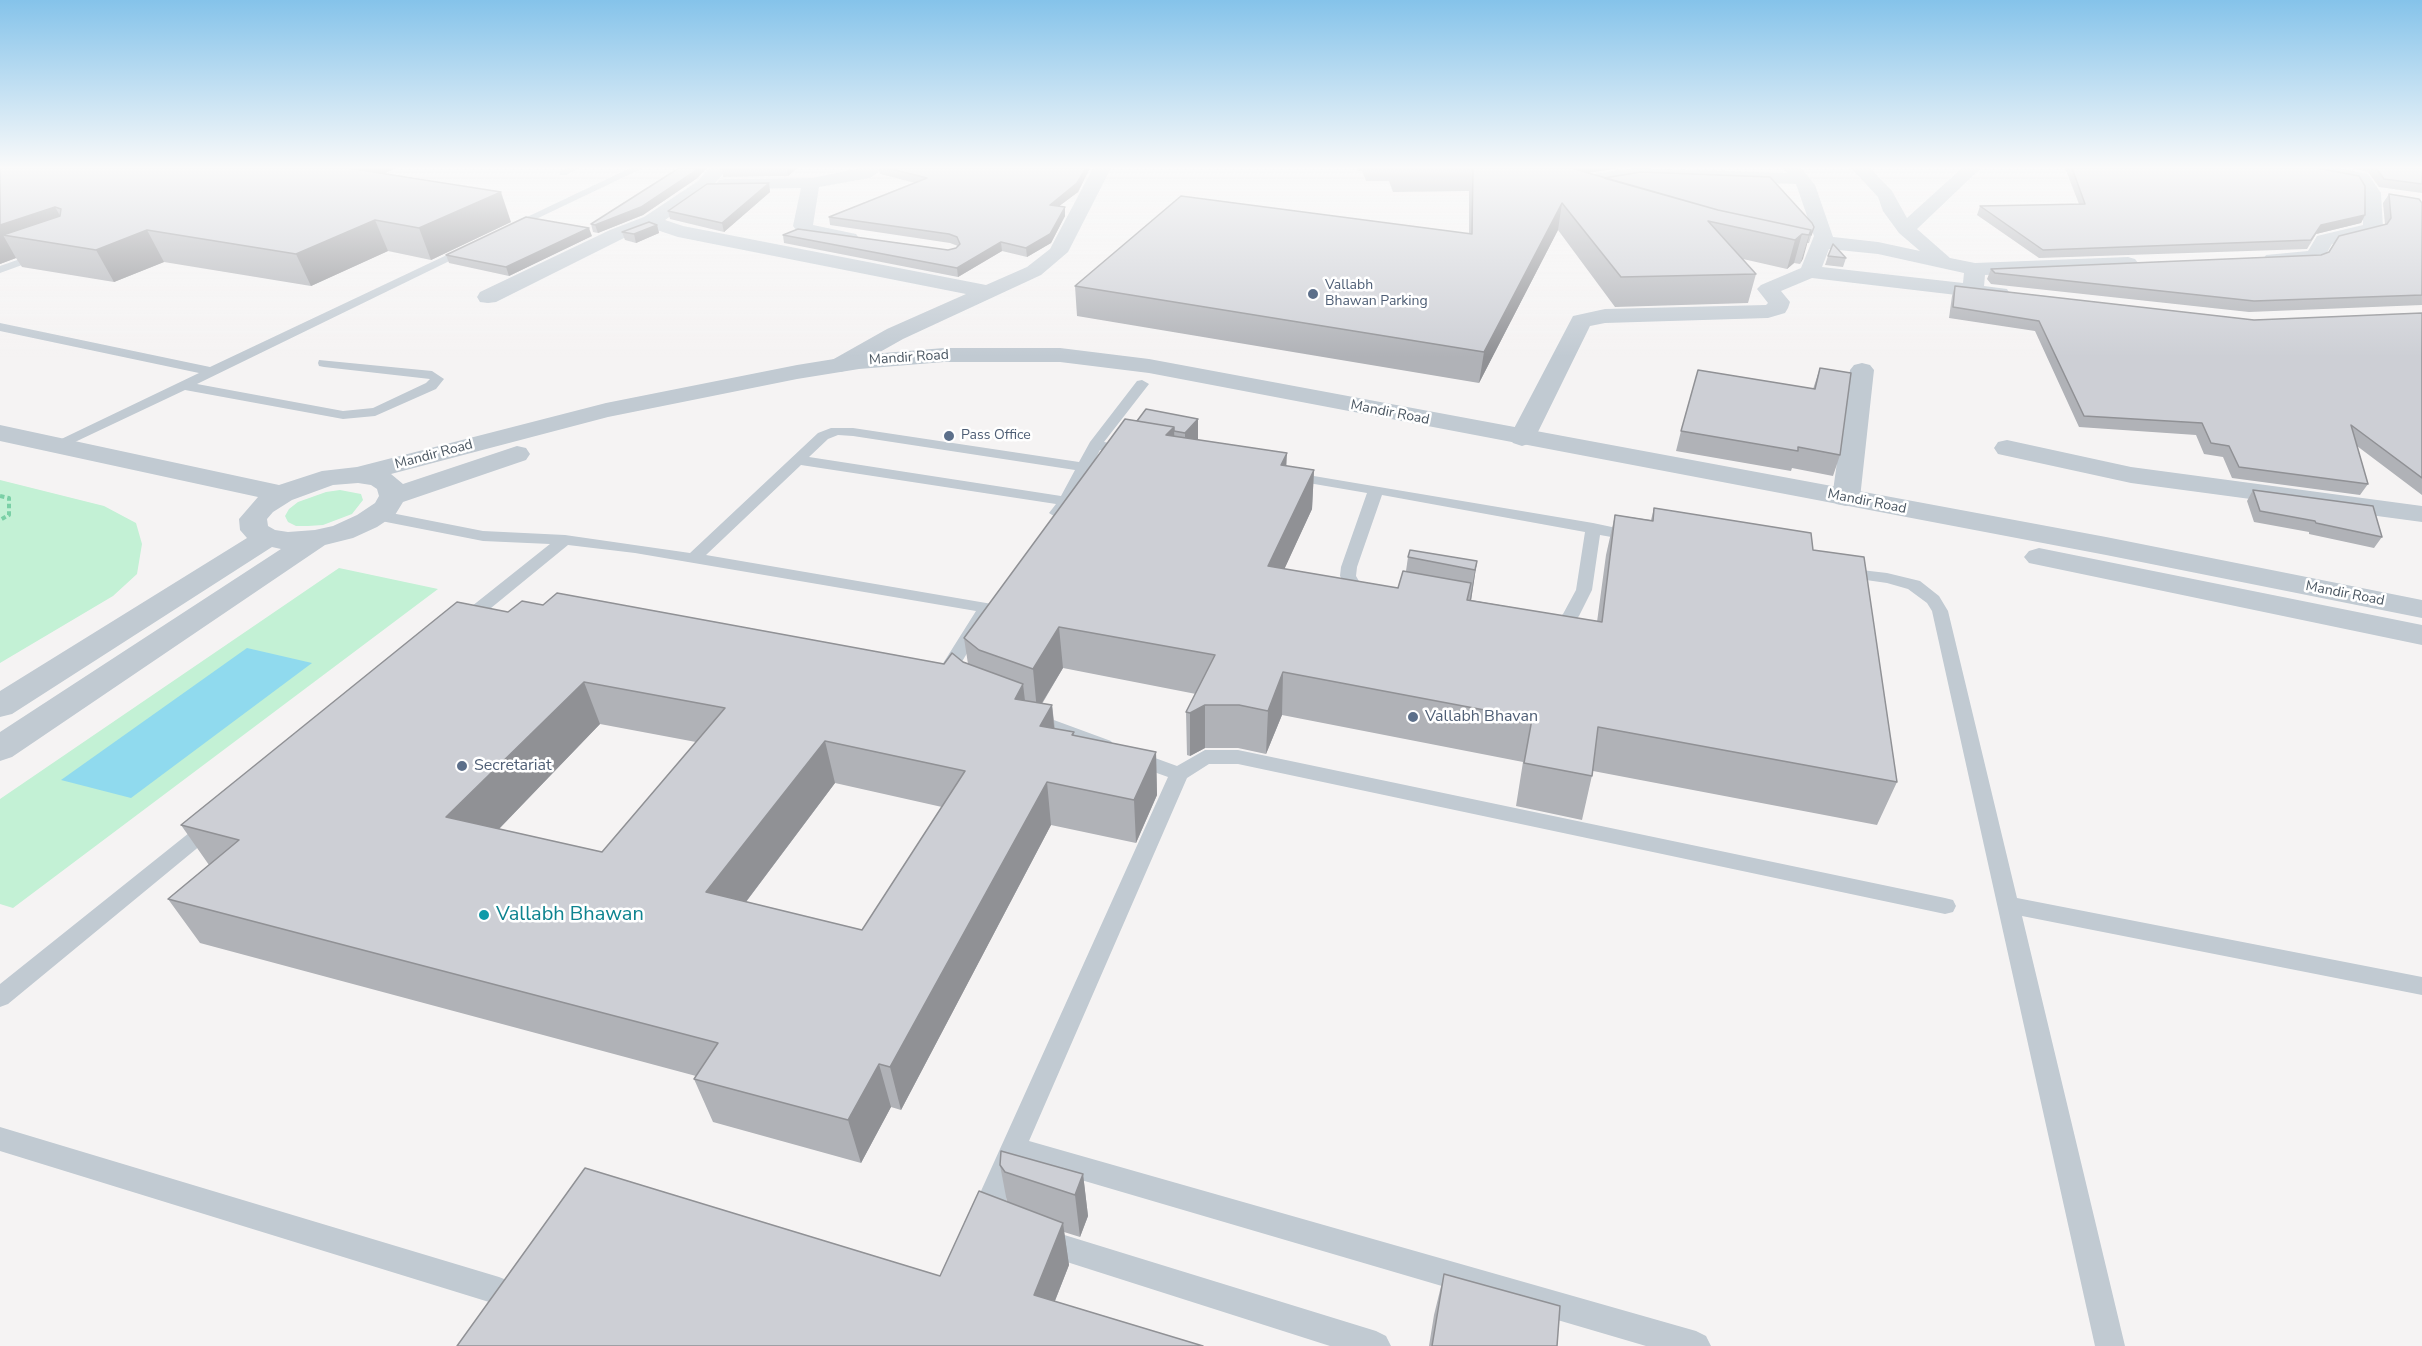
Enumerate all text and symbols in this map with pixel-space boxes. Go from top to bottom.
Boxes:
place label: Vallabh Bhawan Parking [1325,278,1428,310]
marker: Vallabh Bhawan Parking [1306,287,1320,301]
street label: Mandir Road [869,347,949,369]
street label: Mandir Road [1349,397,1431,429]
place label: Pass Office [961,428,1031,444]
marker: Pass Office [942,429,956,443]
street label: Mandir Road [393,437,475,473]
street label: Mandir Road [1826,486,1908,518]
street label: Mandir Road [2304,578,2386,610]
place label: Vallabh Bhavan [1425,707,1538,727]
marker: Vallabh Bhavan [1406,710,1420,724]
place label: Secretariat [474,756,551,776]
marker: Secretariat [455,759,469,773]
place label: Vallabh Bhawan [496,903,644,927]
marker: Vallabh Bhawan [477,908,491,922]

